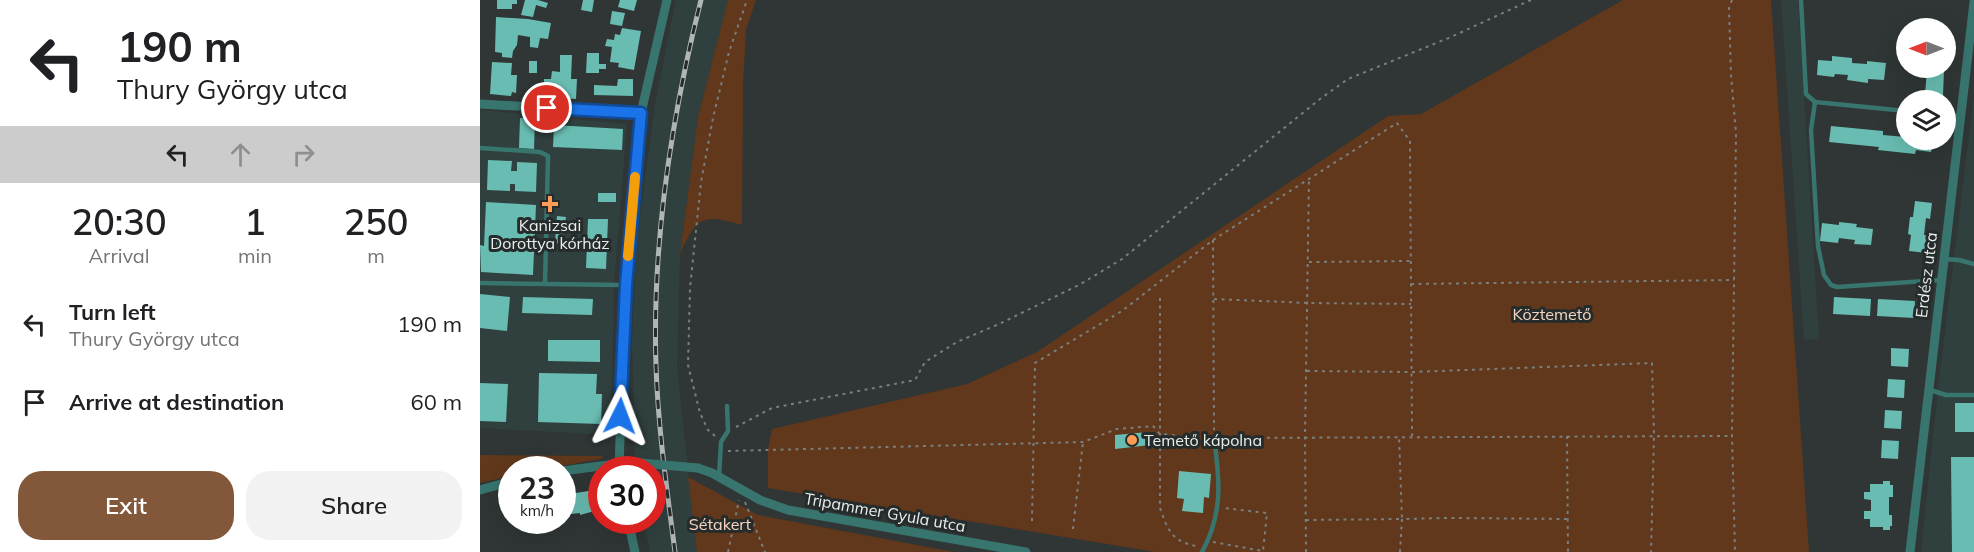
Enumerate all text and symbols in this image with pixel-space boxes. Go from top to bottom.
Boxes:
north arrow [1896,18,1956,78]
map controls [1896,18,1956,150]
text: 190 m [117,20,242,73]
icon: left [18,24,96,102]
text: Thury György utca [117,72,348,106]
pin [521,82,572,133]
button: layers [1896,90,1956,150]
icon: arrive [530,91,563,124]
icon: left [161,138,194,171]
icon: ahead [224,138,257,171]
icon: right [287,138,320,171]
marker: Kanizsai Dorottya kórház [541,195,559,213]
text: 20:30 [72,199,166,244]
text: 1 [244,199,266,244]
text: 250 [344,199,408,244]
place label: Kanizsai Dorottya kórház [490,215,610,253]
street label: Erdész utca [1911,231,1941,319]
text: Arrival [88,243,150,268]
text: min [238,243,272,268]
text: m [367,243,385,268]
text: Turn left [69,298,156,326]
park label: Köztemető [1513,304,1591,324]
icon: left [18,308,51,341]
text: 190 m [397,310,462,338]
text: Thury György utca [69,326,240,351]
position arrow [588,384,652,448]
icon: arrive [18,386,51,419]
text: Arrive at destination [69,388,284,416]
text: 60 m [411,388,462,416]
place label: Temető kápolna [1144,430,1262,450]
marker: Temető kápolna [1125,433,1139,447]
speed limit sign: 30 [588,456,666,534]
text: 23 [519,469,555,507]
button: Exit [18,471,234,540]
button: Share [246,471,462,540]
street label: Tripammer Gyula utca [803,488,967,536]
text: km/h [520,501,554,520]
park label: Sétakert [689,514,752,534]

